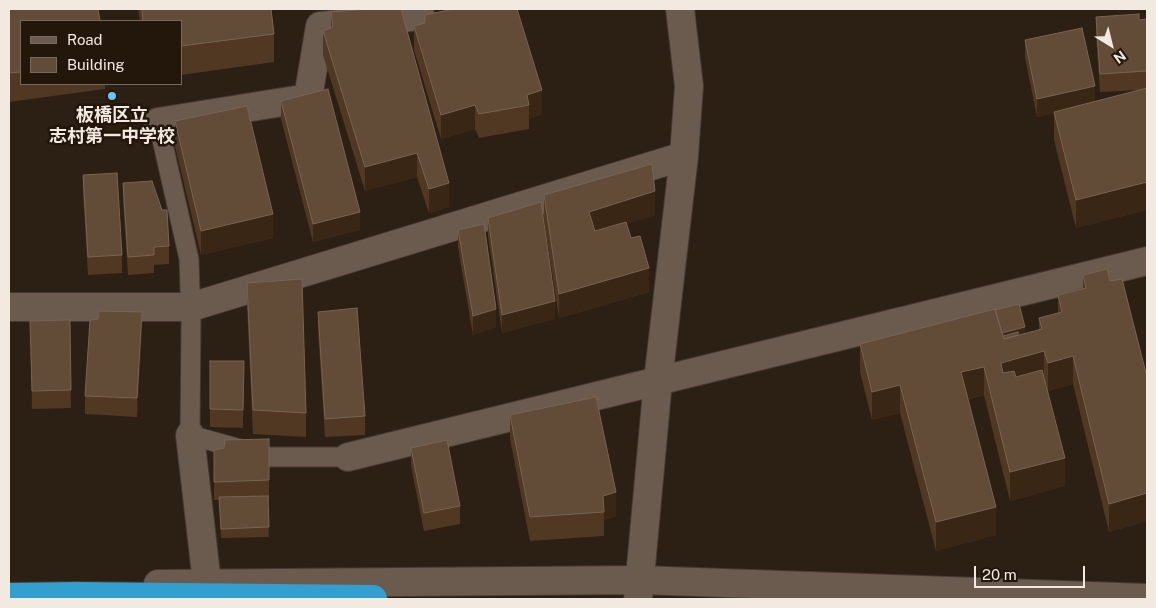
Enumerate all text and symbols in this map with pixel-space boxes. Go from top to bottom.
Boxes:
legend [20,20,182,85]
north arrow [1086,20,1136,70]
text: Road [67,31,103,48]
text: N [1111,47,1129,67]
text: Building [67,56,125,73]
marker: 板橋区立 志村第一中学校 [106,90,118,102]
place label: 板橋区立 志村第一中学校 [49,104,175,146]
scale bar [976,556,1087,588]
text: 20 m [982,566,1017,583]

